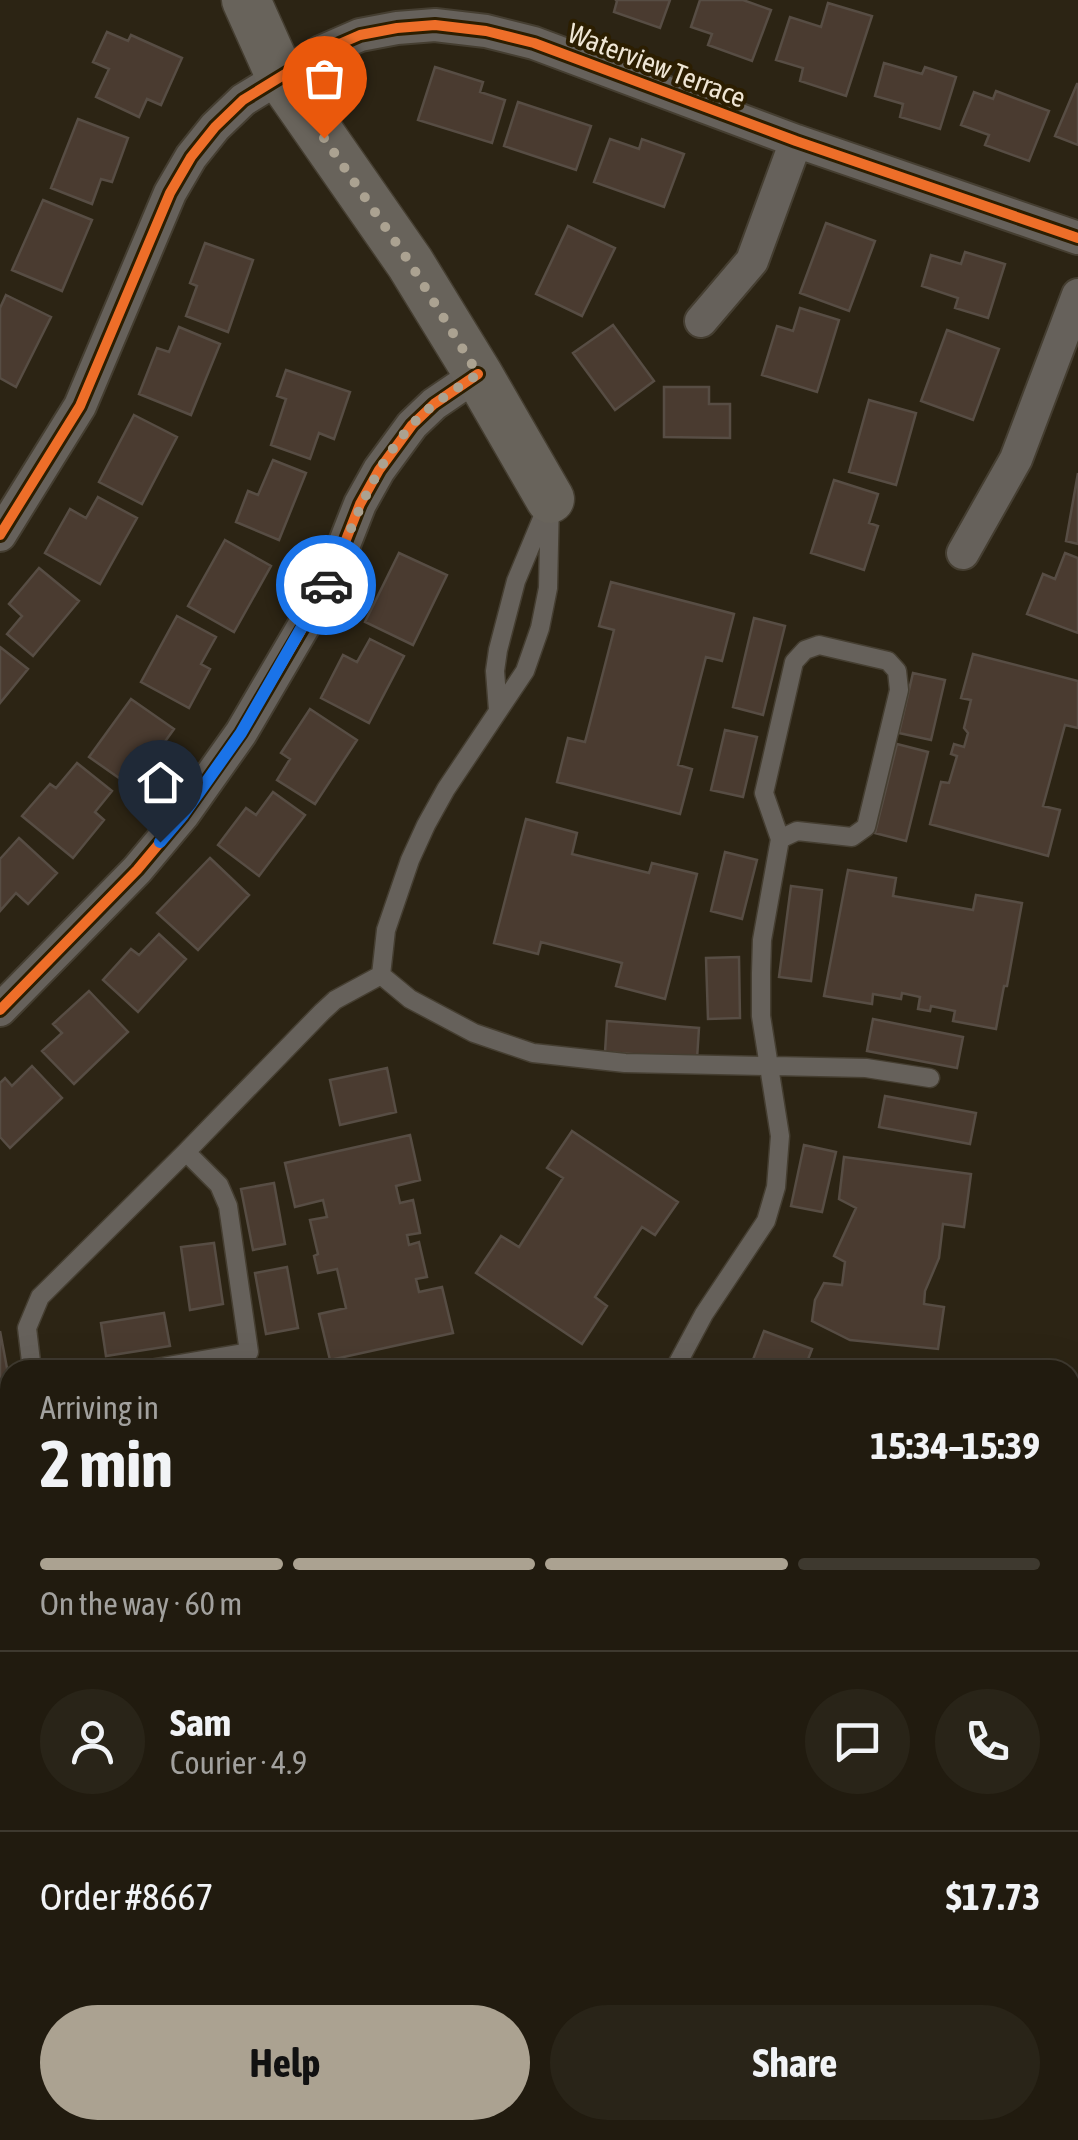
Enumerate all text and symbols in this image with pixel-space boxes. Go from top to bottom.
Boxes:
street label: Waterview Terrace [564,16,750,114]
pin [282,36,367,139]
icon: bag [297,51,352,106]
courier [276,535,376,635]
icon: car [299,558,354,613]
pin [118,740,203,843]
icon: home [133,755,188,810]
text: Arriving in [40,1389,159,1426]
text: 15:34–15:39 [870,1424,1040,1467]
text: 2 min [40,1426,173,1501]
text: On the way · 60 m [40,1585,242,1622]
button: person [40,1689,145,1794]
button: chat [805,1689,910,1794]
button: phone [935,1689,1040,1794]
text: Sam [170,1701,231,1744]
text: Courier · 4.9 [170,1744,307,1781]
text: Order #8667 [40,1875,213,1918]
text: $17.73 [946,1875,1040,1918]
button: Help [40,2005,530,2120]
button: Share [550,2005,1040,2120]

